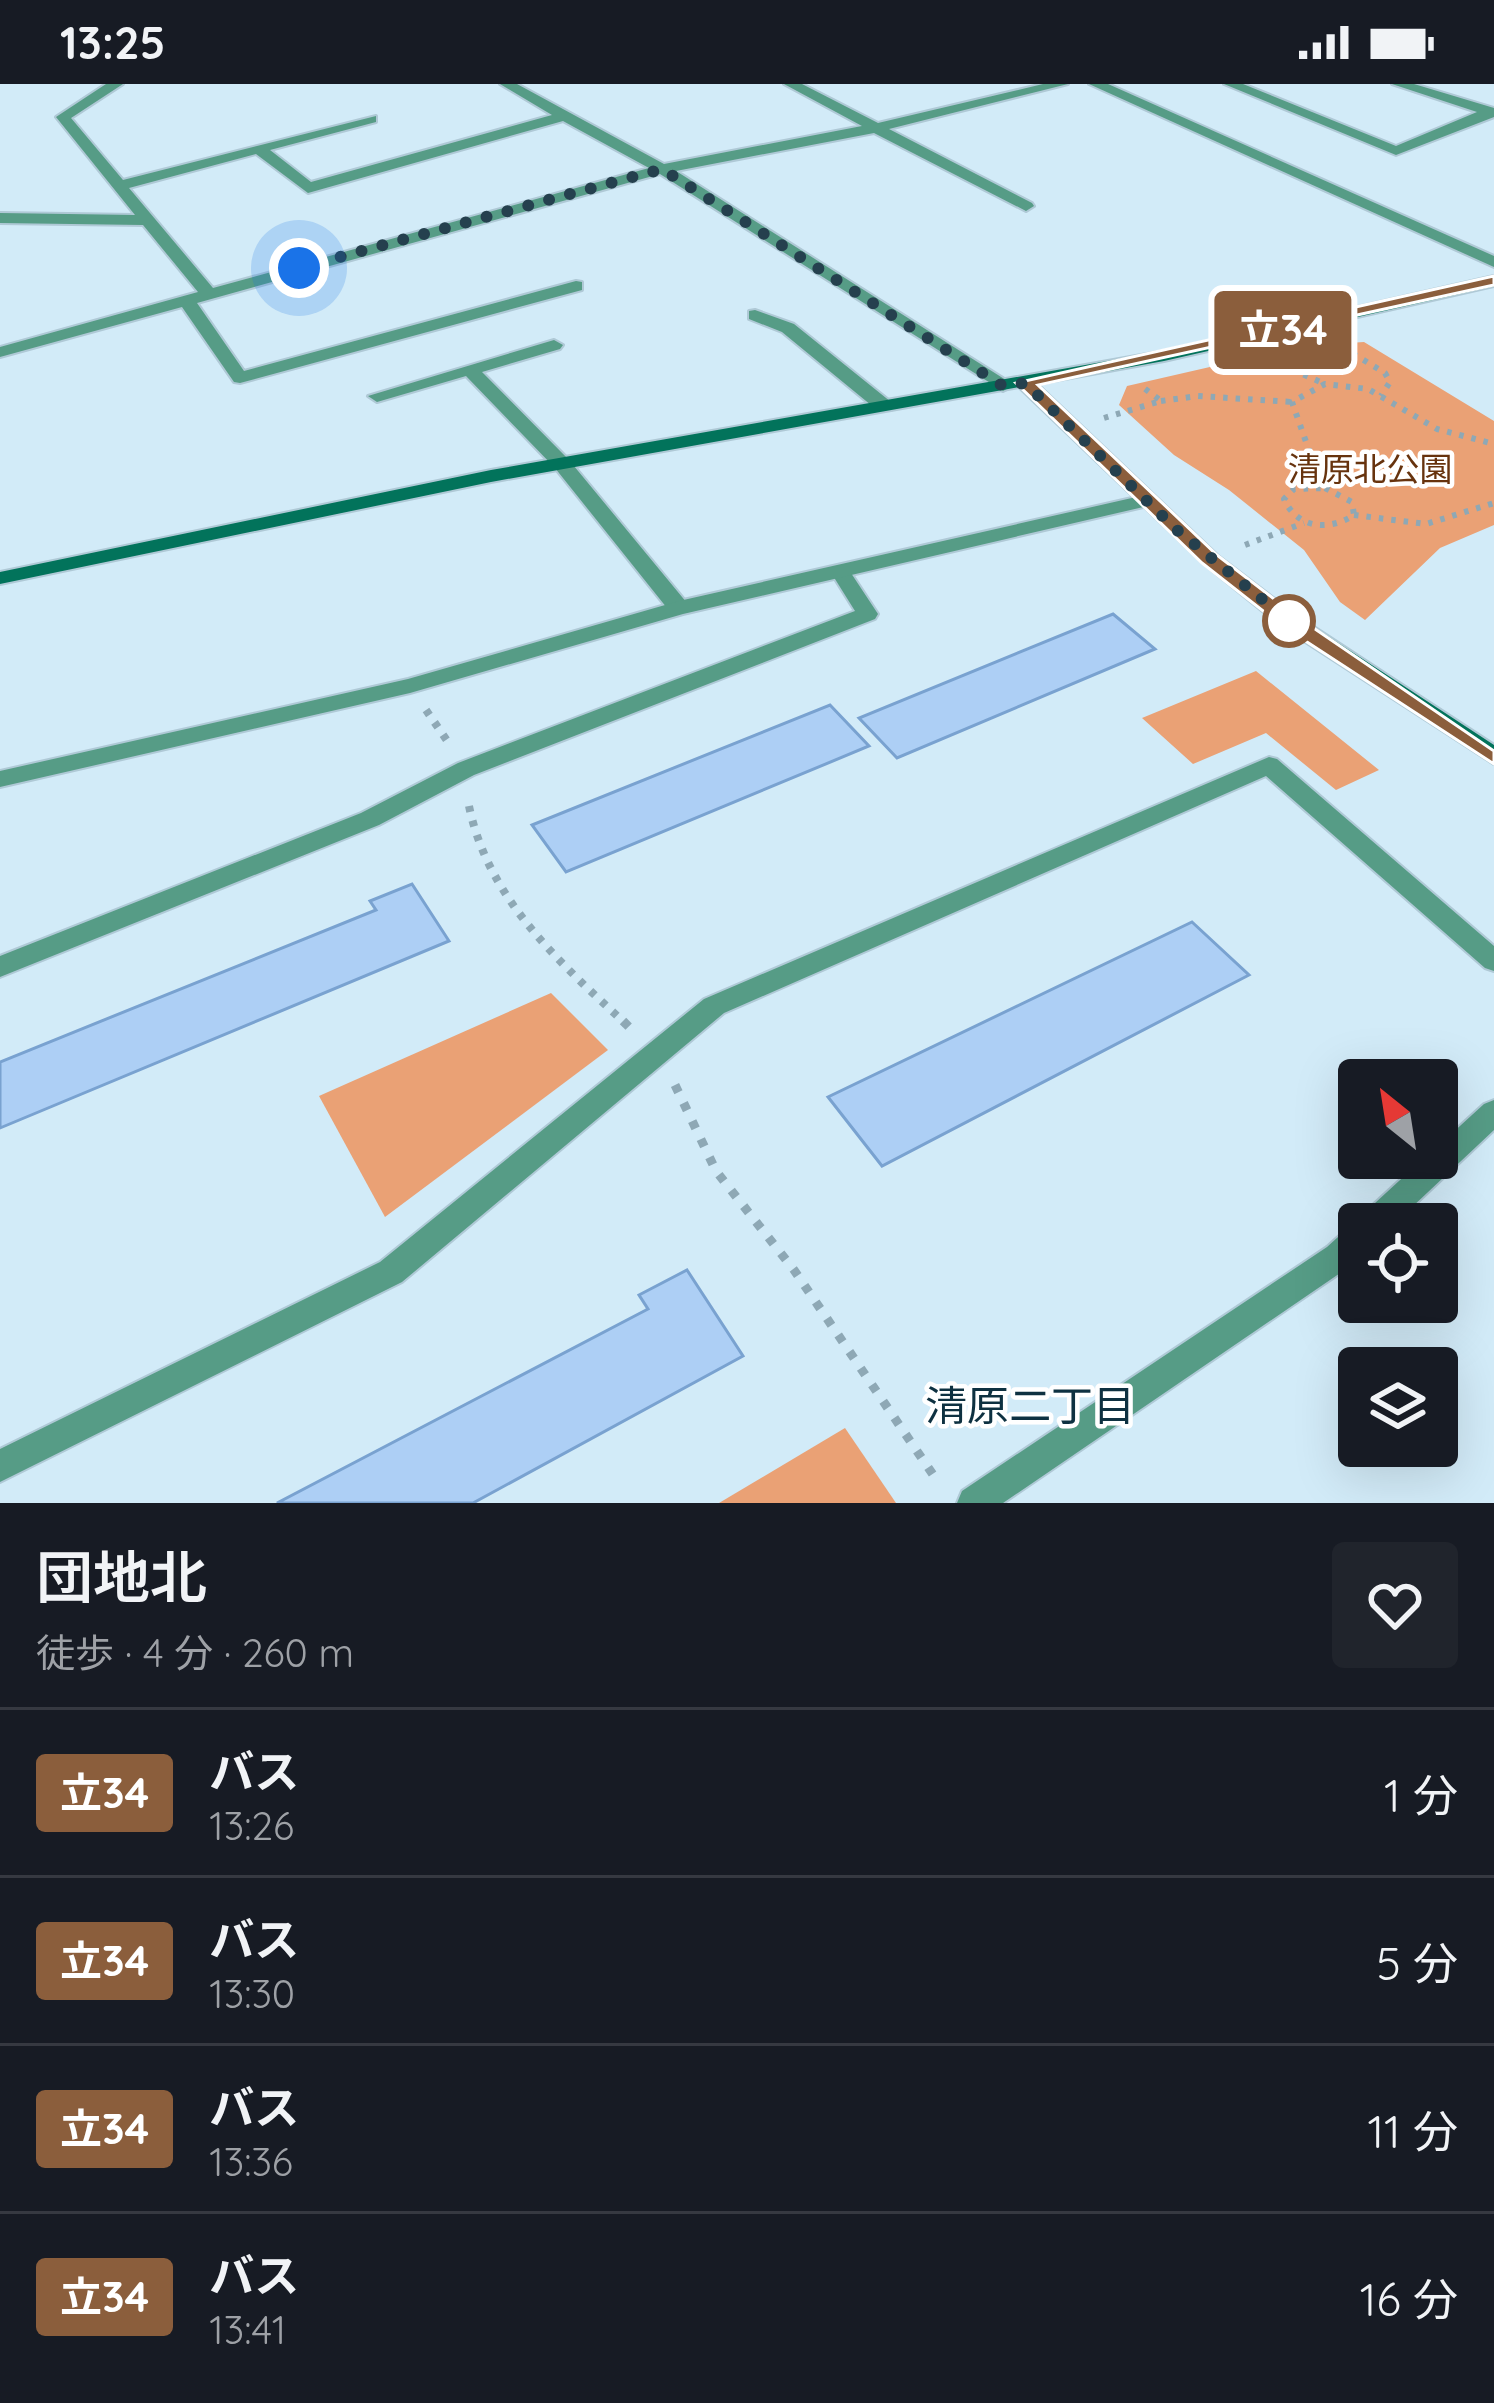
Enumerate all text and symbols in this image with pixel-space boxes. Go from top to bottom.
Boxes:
text: 13:25 [60,14,165,70]
your location [269,238,329,298]
line badge: 立34 [1214,291,1352,369]
text: 立34 [1238,303,1328,356]
park label: 清原北公園 [1288,448,1453,489]
unlabelled marker [1264,596,1314,646]
north arrow [1338,1059,1458,1179]
map controls [1338,1059,1458,1467]
button: locate [1338,1203,1458,1323]
button: layers [1338,1347,1458,1467]
district label: 清原二丁目 [925,1379,1135,1432]
text: 団地北 [36,1541,207,1612]
button: heart [1332,1542,1458,1668]
text: 徒歩 · 4 分 · 260 m [36,1628,354,1677]
text: バス [209,1743,299,1799]
text: 立34 [60,1766,149,1819]
text: 1 分 [1384,1767,1458,1823]
text: 13:26 [209,1801,294,1850]
text: バス [209,1911,299,1967]
text: 立34 [60,1934,149,1987]
text: 5 分 [1376,1935,1458,1991]
text: 13:30 [209,1969,295,2018]
text: バス [209,2079,299,2135]
text: 立34 [60,2102,149,2155]
text: 11 分 [1367,2103,1458,2159]
text: 13:36 [209,2137,293,2186]
text: バス [209,2247,299,2303]
text: 立34 [60,2270,149,2323]
text: 16 分 [1360,2271,1458,2327]
text: 13:41 [209,2305,286,2354]

